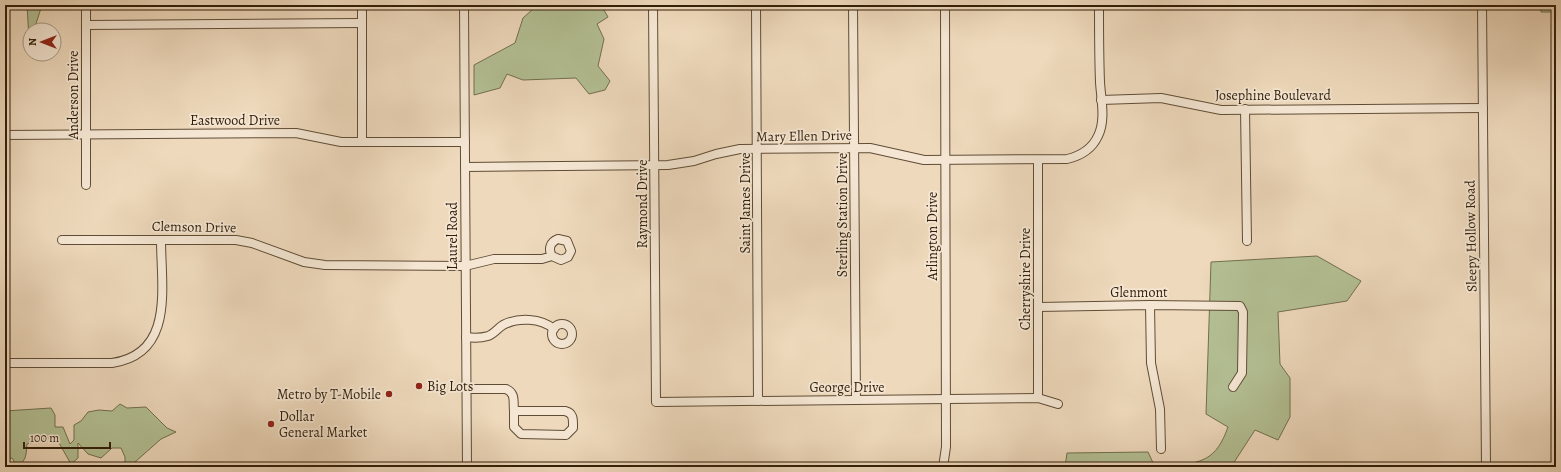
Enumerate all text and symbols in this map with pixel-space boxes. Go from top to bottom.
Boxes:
north arrow [22,22,62,62]
text: N [25,38,40,46]
street label: Anderson Drive [64,50,83,141]
street label: Josephine Boulevard [1215,86,1332,105]
street label: Eastwood Drive [190,111,280,130]
street label: Mary Ellen Drive [756,126,852,146]
street label: Saint James Drive [736,152,755,254]
street label: Sterling Station Drive [833,153,852,277]
street label: Raymond Drive [633,160,652,248]
street label: Sleepy Hollow Road [1461,179,1481,292]
street label: Arlington Drive [923,192,942,281]
street label: Laurel Road [443,202,462,270]
street label: Clemson Drive [152,217,236,237]
street label: Cherryshire Drive [1016,228,1035,330]
street label: Glenmont [1110,283,1168,302]
place label: Big Lots [427,377,473,396]
street label: George Drive [809,378,885,397]
marker: Big Lots [414,381,424,391]
place label: Metro by T-Mobile [277,385,381,404]
marker: Metro by T-Mobile [384,389,394,399]
place label: Dollar General Market [279,407,368,442]
marker: Dollar General Market [266,419,276,429]
scale bar [24,424,110,450]
text: 100 m [30,430,59,446]

